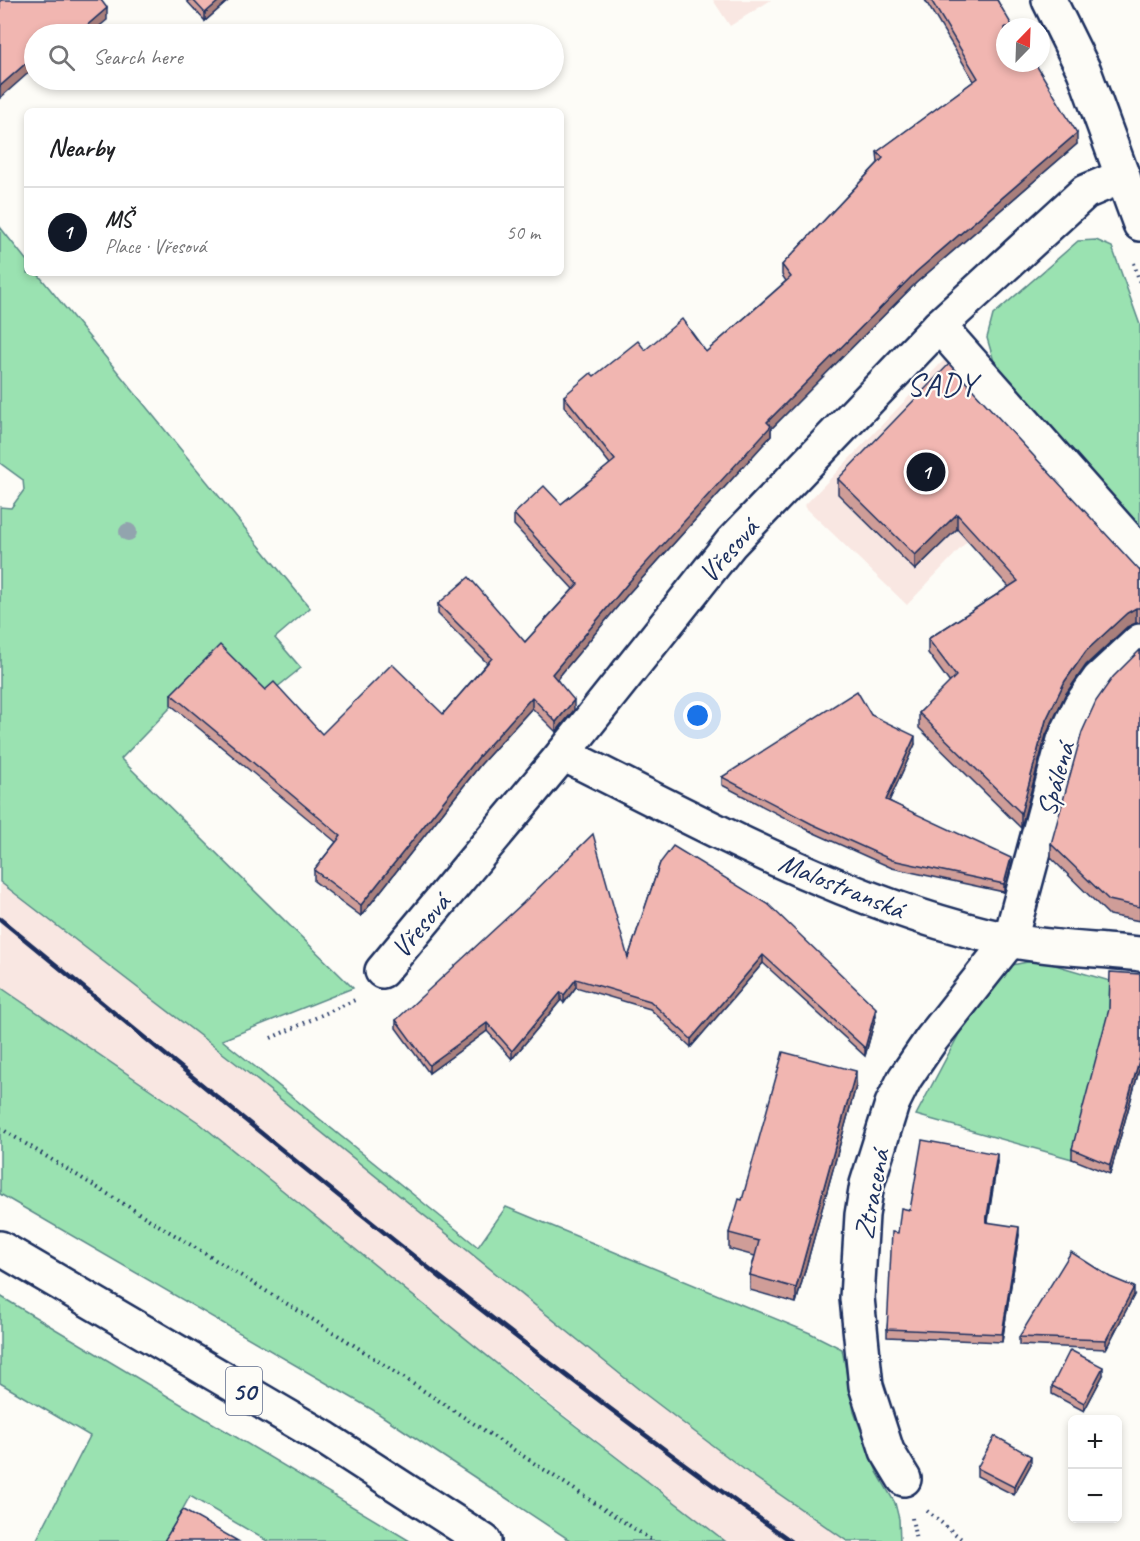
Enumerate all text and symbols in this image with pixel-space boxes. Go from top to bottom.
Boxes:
north arrow [996,18,1050,72]
search box [24,24,564,90]
icon: search [45,41,78,74]
text: Search here [93,43,183,71]
text: Nearby [48,131,113,164]
text: MŠ [105,206,132,234]
text: 1 [63,220,72,245]
text: 50 m [506,220,540,245]
text: Place · Vřesová [105,234,206,259]
district label: SADY [907,364,982,405]
pin: 1 [906,450,946,494]
street label: Vřesová [691,509,768,590]
your location [683,701,712,730]
street label: Spálená [1028,736,1083,820]
street label: Malostranská [774,845,912,927]
street label: Vřesová [383,884,459,965]
street label: Ztracená [846,1144,898,1242]
road number: 50 [226,1367,262,1415]
map controls [1068,1415,1122,1523]
button: + [1068,1415,1122,1469]
button: − [1068,1469,1122,1523]

